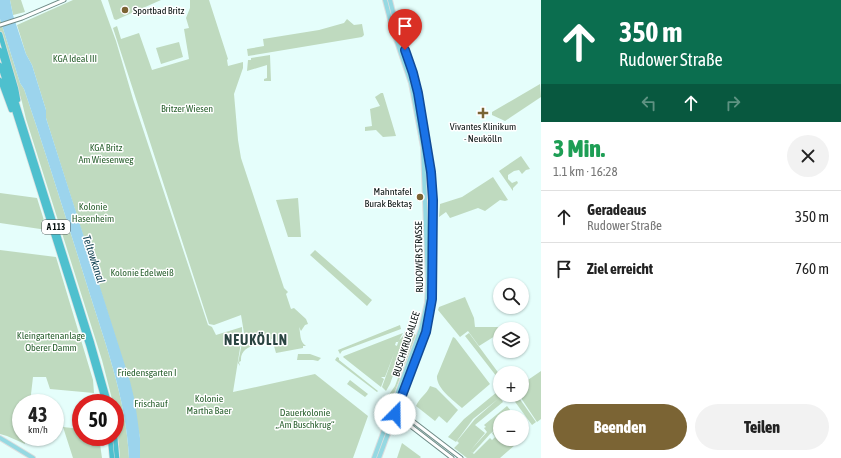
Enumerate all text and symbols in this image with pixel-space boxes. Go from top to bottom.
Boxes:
marker: Sportbad Britz [120,5,130,15]
place label: Sportbad Britz [133,5,185,16]
pin [388,9,422,50]
icon: arrive [394,15,416,37]
icon: ahead [553,16,605,68]
text: 350 m [619,16,682,48]
text: Rudower Straße [619,49,723,70]
park label: KGA Ideal III [53,53,97,64]
icon: left [638,92,660,114]
icon: ahead [680,92,702,114]
icon: right [722,92,744,114]
park label: Britzer Wiesen [161,103,213,114]
marker: Vivantes Klinikum - Neukölln [477,107,489,119]
place label: Vivantes Klinikum - Neukölln [450,121,516,144]
text: 3 Min. [553,135,605,162]
button: close [787,135,829,177]
park label: KGA Britz Am Wiesenweg [78,142,134,165]
text: 1.1 km · 16:28 [553,164,618,179]
place label: Mahntafel Burak Bektaş [365,186,412,209]
marker: Mahntafel Burak Bektaş [415,192,425,202]
park label: Kolonie Hasenheim [72,201,114,224]
text: Geradeaus [587,201,646,218]
icon: ahead [553,206,575,228]
text: 350 m [795,208,829,225]
text: Rudower Straße [587,218,662,233]
road number: A 113 [42,220,70,234]
street label: RUDOWER STRASSE [413,221,425,293]
water label: Teltowkanal [81,233,107,285]
icon: arrive [553,258,575,280]
text: Ziel erreicht [587,260,653,277]
text: 760 m [795,260,829,277]
park label: Kolonie Edelweiß [110,267,174,278]
map controls [493,278,529,446]
button: search [493,278,529,314]
street label: BUSCHKRUGALLEE [390,310,422,378]
button: layers [493,322,529,358]
park label: Kleingartenanlage Oberer Damm [17,330,86,353]
district label: NEUKÖLLN [224,332,288,348]
button: + [493,366,529,402]
park label: Friedensgarten I [118,367,176,378]
park label: Kolonie Martha Baer [187,393,232,416]
position arrow [374,393,416,435]
speed limit sign: 50 [72,394,124,446]
park label: Frischauf [134,398,168,409]
text: 43 [29,403,47,426]
button: Beenden [553,404,687,450]
button: Teilen [695,404,829,450]
park label: Dauerkolonie „Am Buschkrug“ [275,407,335,430]
button: − [493,410,529,446]
text: km/h [28,424,48,435]

